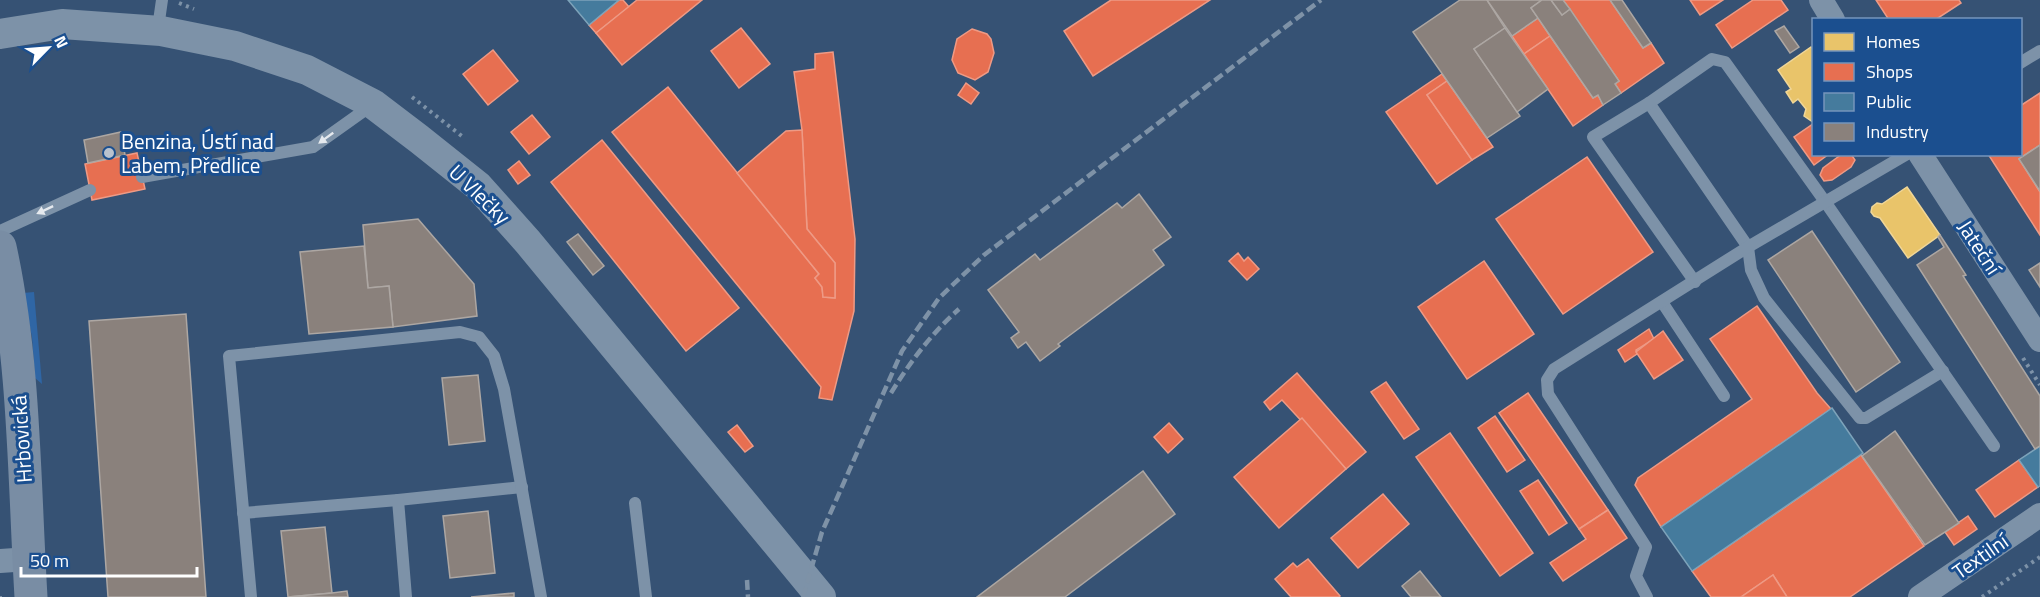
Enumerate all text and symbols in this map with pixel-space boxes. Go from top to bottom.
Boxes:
north arrow [18,18,78,78]
legend [1812,18,2022,156]
text: Homes [1866,28,1920,55]
text: N [48,32,75,52]
text: Shops [1866,58,1913,85]
text: Public [1866,88,1912,115]
text: Industry [1866,118,1929,145]
place label: Benzina, Ústí nad Labem, Předlice [121,125,274,181]
one-way arrow [318,132,334,144]
marker: Benzina, Ústí nad Labem, Předlice [102,146,116,160]
street label: U Vlečky [442,156,518,232]
one-way arrow [36,205,53,214]
street label: Jateční [1950,213,2010,282]
street label: Hrbovická [2,394,40,484]
street label: Textilní [1945,524,2016,587]
scale bar [21,540,196,578]
text: 50 m [30,547,69,574]

